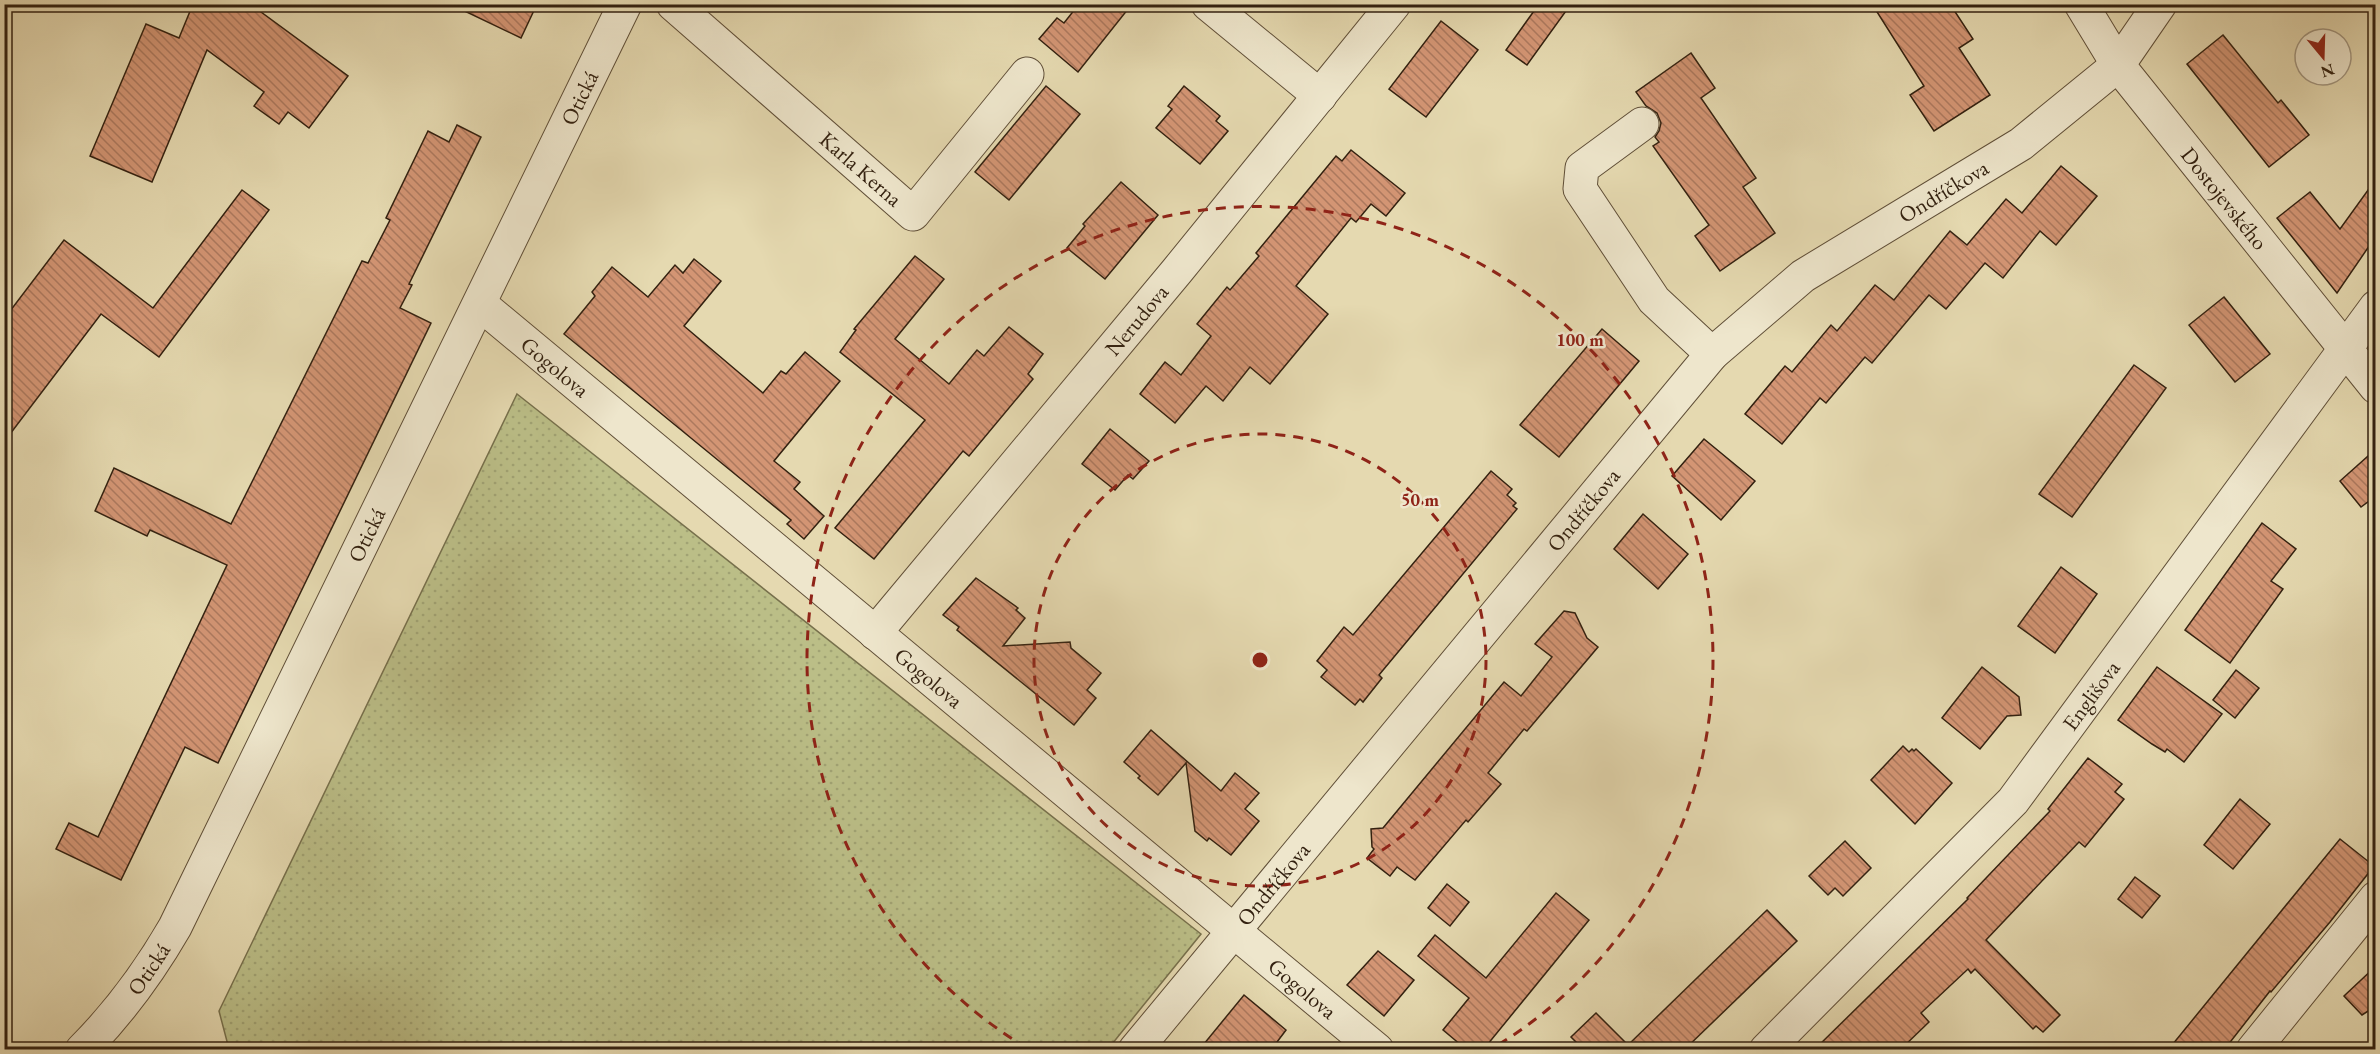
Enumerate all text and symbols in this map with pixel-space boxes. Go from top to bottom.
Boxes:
north arrow [2293,27,2353,87]
text: N [2318,59,2337,83]
street label: Otická [554,66,605,130]
street label: Karla Kerna [814,124,909,213]
street label: Dostojevského [2175,141,2275,256]
street label: Ondříčkova [1893,153,1994,229]
street label: Nerudova [1098,278,1175,362]
text: 100 m [1556,328,1604,351]
street label: Gogolova [515,330,596,404]
street label: Ondříčkova [1540,462,1626,557]
text: 50 m [1401,488,1439,511]
street label: Otická [341,503,392,567]
street label: Gogolova [889,640,970,715]
centre of rings [1250,650,1270,670]
street label: Englišova [2055,654,2126,736]
street label: Ondříčkova [1230,836,1316,932]
street label: Otická [120,937,177,1001]
street label: Gogolova [1262,951,1343,1025]

